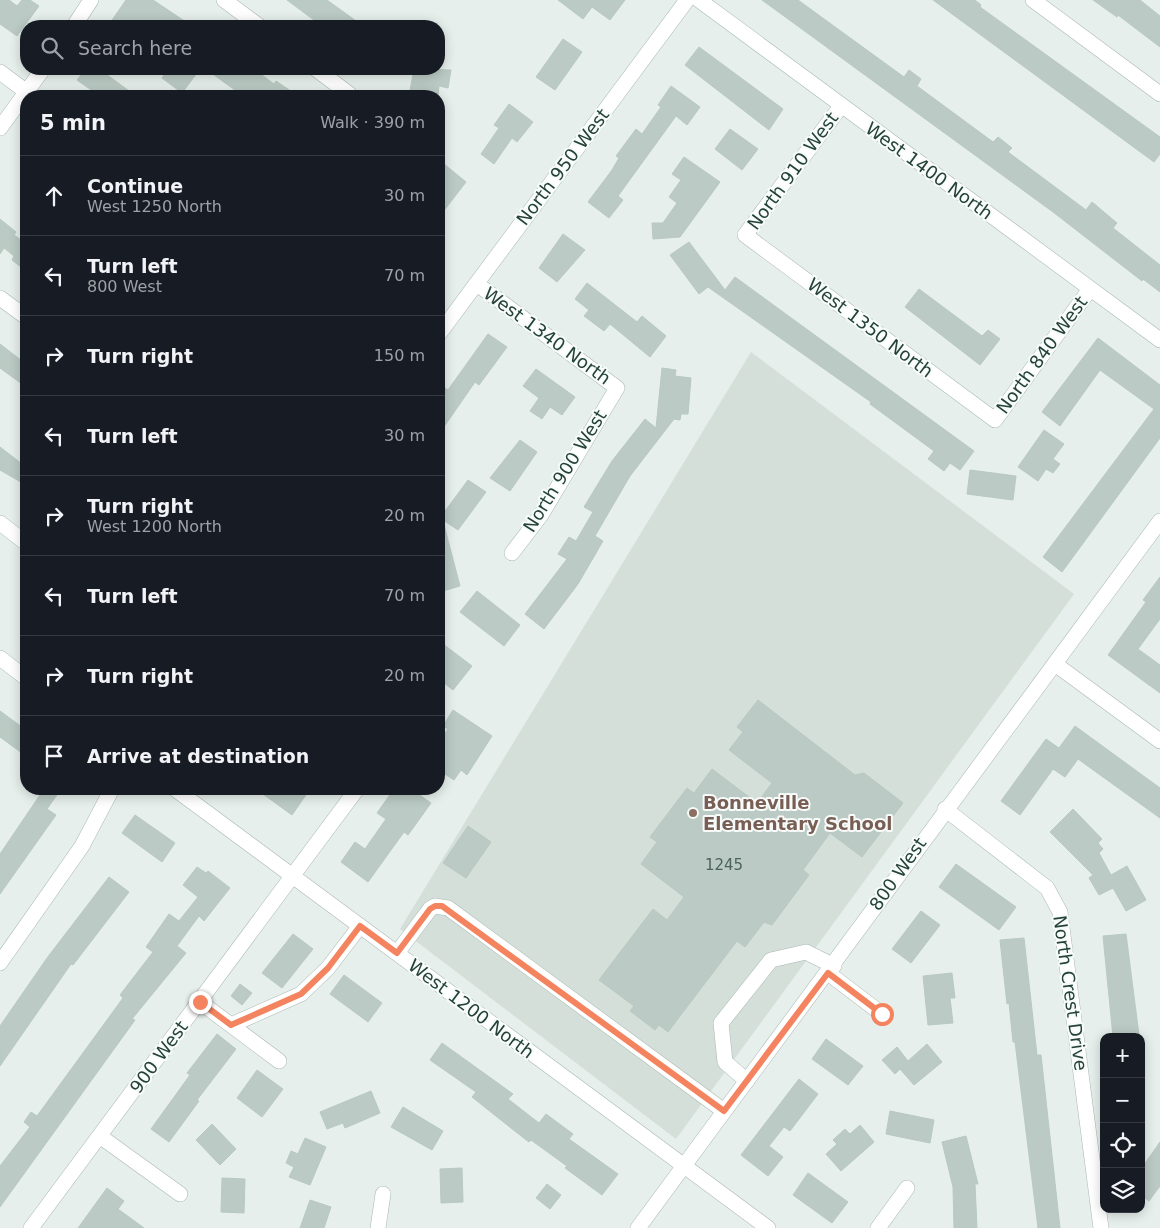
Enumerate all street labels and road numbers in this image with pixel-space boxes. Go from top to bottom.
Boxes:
street label: North 950 West [512,104,613,229]
street label: North 910 West [743,108,842,234]
street label: West 1400 North [862,117,997,224]
street label: West 1350 North [803,274,937,382]
street label: West 1340 North [480,282,615,389]
street label: North 840 West [992,292,1091,418]
street label: North 900 West [518,406,611,536]
street label: 800 West [865,833,930,914]
street label: North Crest Drive [1049,914,1092,1072]
street label: West 1200 North [404,955,538,1063]
street label: 900 West [125,1016,192,1097]

